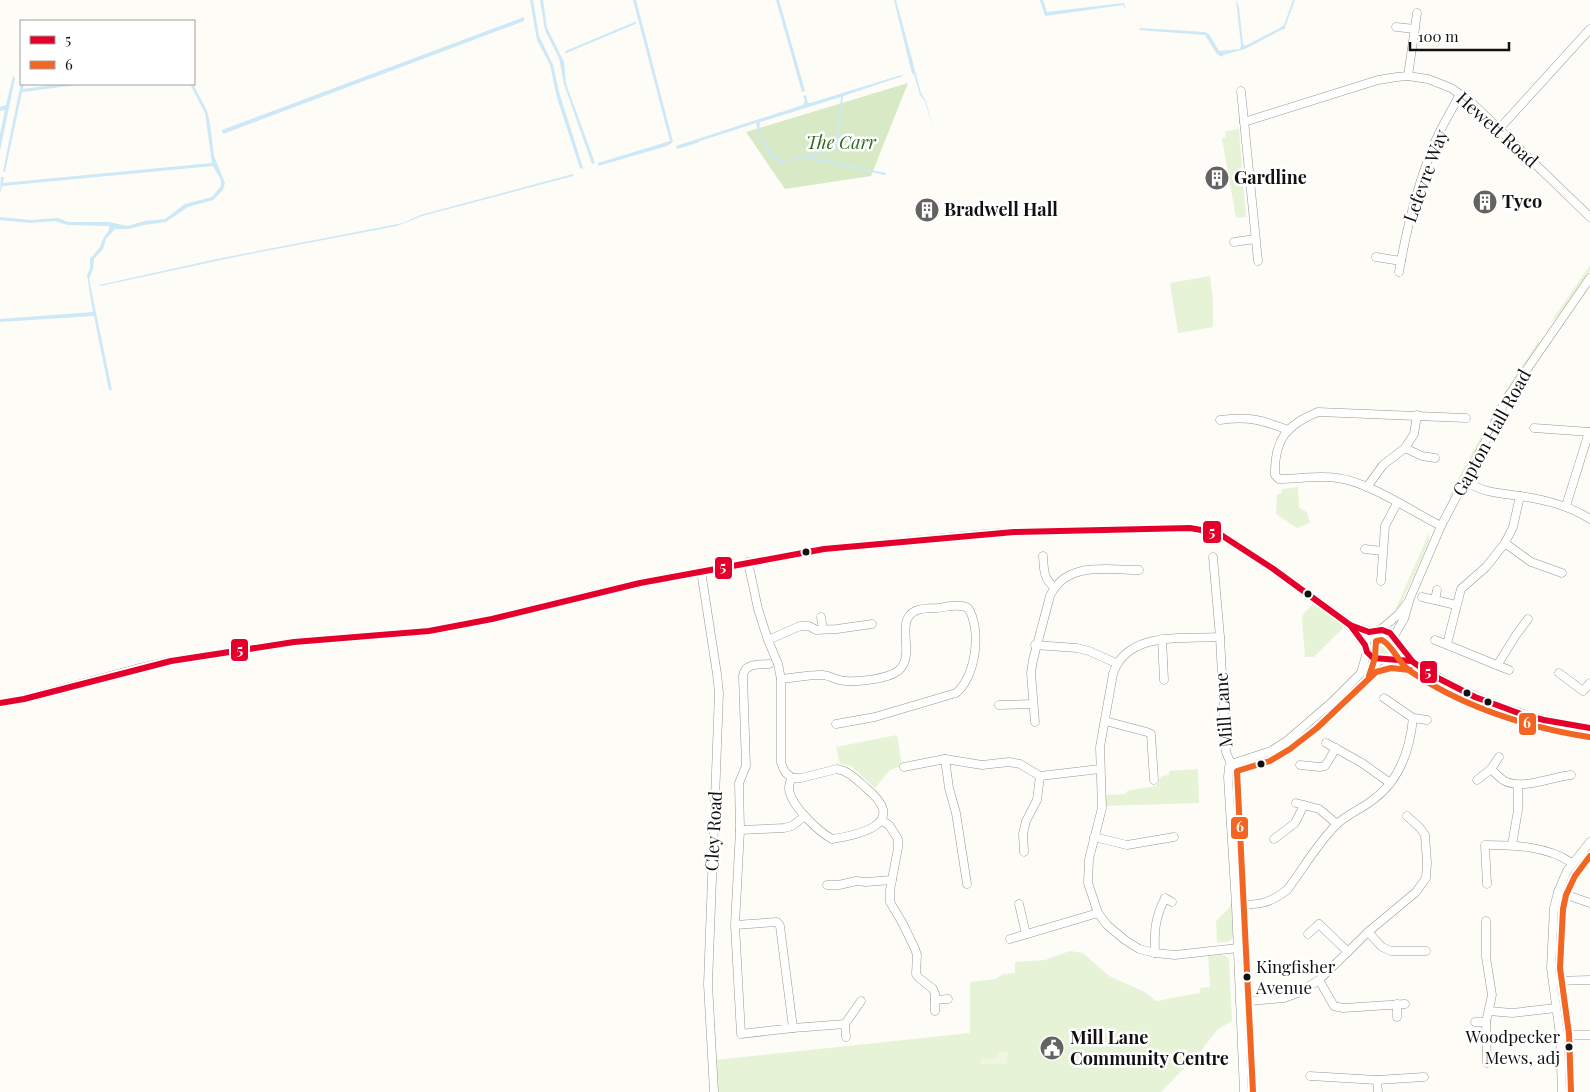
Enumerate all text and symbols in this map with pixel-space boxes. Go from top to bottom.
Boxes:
legend [20,20,195,85]
scale bar [1410,20,1509,52]
text: 100 m [1418,26,1459,46]
text: 5 [65,29,71,49]
text: 6 [65,54,73,74]
street label: Hewett Road [1452,86,1544,173]
street label: Lefevre Way [1397,126,1453,225]
park label: The Carr [806,130,877,154]
building icon: Gardline [1204,165,1230,191]
place label: Gardline [1234,165,1307,189]
building icon: Tyco [1472,189,1498,215]
place label: Tyco [1502,189,1542,213]
building icon: Bradwell Hall [914,197,940,223]
place label: Bradwell Hall [944,197,1058,221]
street label: Gapton Hall Road [1446,364,1536,500]
line badge: 5 [1202,520,1222,544]
text: 5 [1209,522,1215,541]
unlabelled marker [801,547,811,557]
line badge: 5 [714,556,733,580]
text: 5 [720,557,726,576]
unlabelled marker [1303,589,1313,599]
line badge: 5 [230,638,249,662]
text: 5 [237,640,243,659]
line badge: 5 [1419,660,1438,684]
text: 5 [1425,662,1431,681]
street label: Mill Lane [1208,672,1238,748]
unlabelled marker [1462,688,1472,698]
unlabelled marker [1483,697,1493,707]
line badge: 6 [1518,712,1537,736]
text: 6 [1523,713,1531,732]
unlabelled marker [1256,759,1266,769]
street label: Cley Road [699,790,727,872]
line badge: 6 [1230,816,1249,840]
text: 6 [1236,817,1244,836]
place label: Kingfisher Avenue [1255,955,1336,998]
marker: Kingfisher Avenue [1242,972,1252,982]
place label: Mill Lane Community Centre [1070,1025,1229,1070]
place label: Woodpecker Mews, adj [1464,1025,1560,1068]
public building icon: Mill Lane Community Centre [1039,1035,1065,1061]
marker: Woodpecker Mews, adj [1564,1042,1574,1052]

